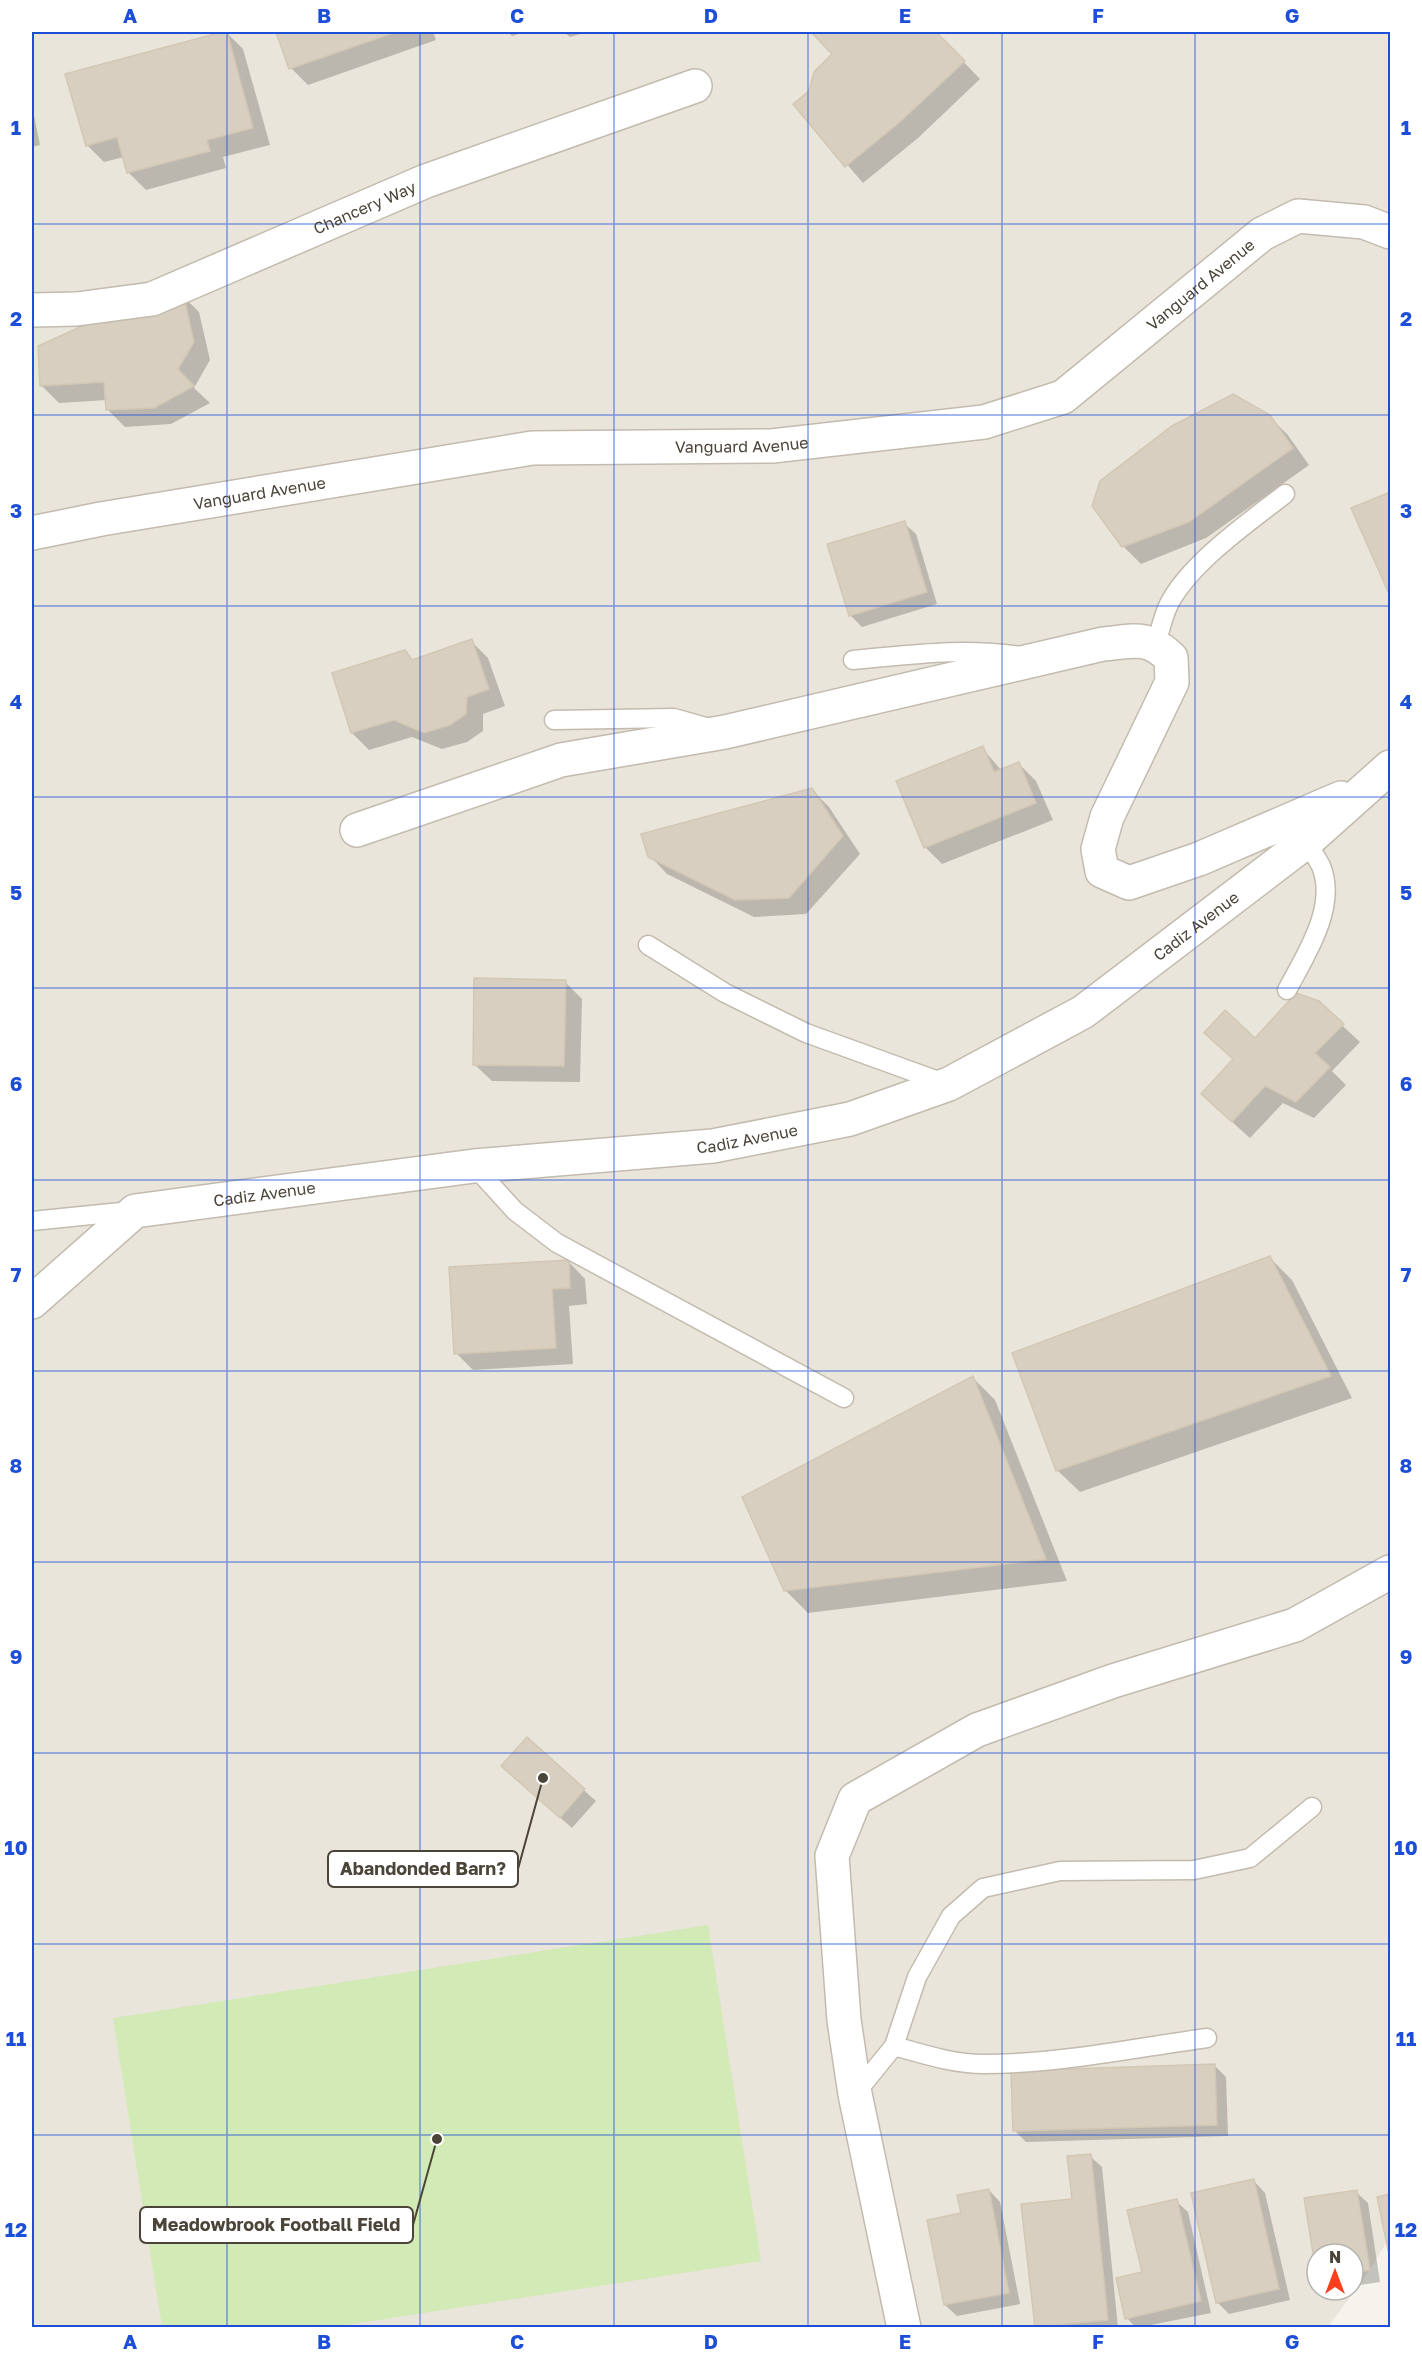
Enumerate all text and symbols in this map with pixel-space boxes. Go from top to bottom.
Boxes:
text: A [123,3,137,27]
text: B [317,3,331,27]
text: C [510,3,524,27]
text: D [704,3,718,27]
text: E [899,3,911,27]
text: F [1092,3,1104,27]
text: G [1285,3,1299,27]
text: 1 [11,115,21,139]
text: 1 [1401,115,1411,139]
street label: Chancery Way [310,177,419,238]
street label: Vanguard Avenue [1142,234,1258,335]
text: 2 [10,306,22,330]
text: 2 [1400,306,1412,330]
street label: Vanguard Avenue [675,432,810,457]
street label: Vanguard Avenue [192,472,327,514]
text: 3 [10,498,22,522]
text: 3 [1400,498,1412,522]
text: 4 [10,689,22,713]
text: 4 [1400,689,1412,713]
text: 5 [10,880,22,904]
text: 5 [1400,880,1412,904]
street label: Cadiz Avenue [1149,887,1243,965]
text: 6 [10,1071,22,1095]
text: 6 [1400,1071,1412,1095]
street label: Cadiz Avenue [696,1120,799,1157]
street label: Cadiz Avenue [212,1177,317,1210]
text: 7 [11,1262,22,1286]
text: 7 [1401,1262,1412,1286]
text: 8 [10,1453,22,1477]
text: 8 [1400,1453,1412,1477]
text: 9 [10,1644,22,1668]
text: 9 [1400,1644,1412,1668]
text: 10 [4,1835,28,1859]
text: 10 [1394,1835,1418,1859]
callout: Abandonded Barn? [328,1851,518,1887]
text: Abandonded Barn? [340,1857,506,1879]
text: 11 [6,2026,26,2050]
text: 11 [1396,2026,1416,2050]
callout: Meadowbrook Football Field [140,2207,413,2243]
text: Meadowbrook Football Field [152,2213,400,2235]
text: 12 [5,2217,27,2241]
text: 12 [1395,2217,1417,2241]
north arrow [1305,2242,1365,2302]
text: N [1329,2247,1341,2267]
text: A [123,2329,137,2353]
text: B [317,2329,331,2353]
text: C [510,2329,524,2353]
text: D [704,2329,718,2353]
text: E [899,2329,911,2353]
text: F [1092,2329,1104,2353]
text: G [1285,2329,1299,2353]

